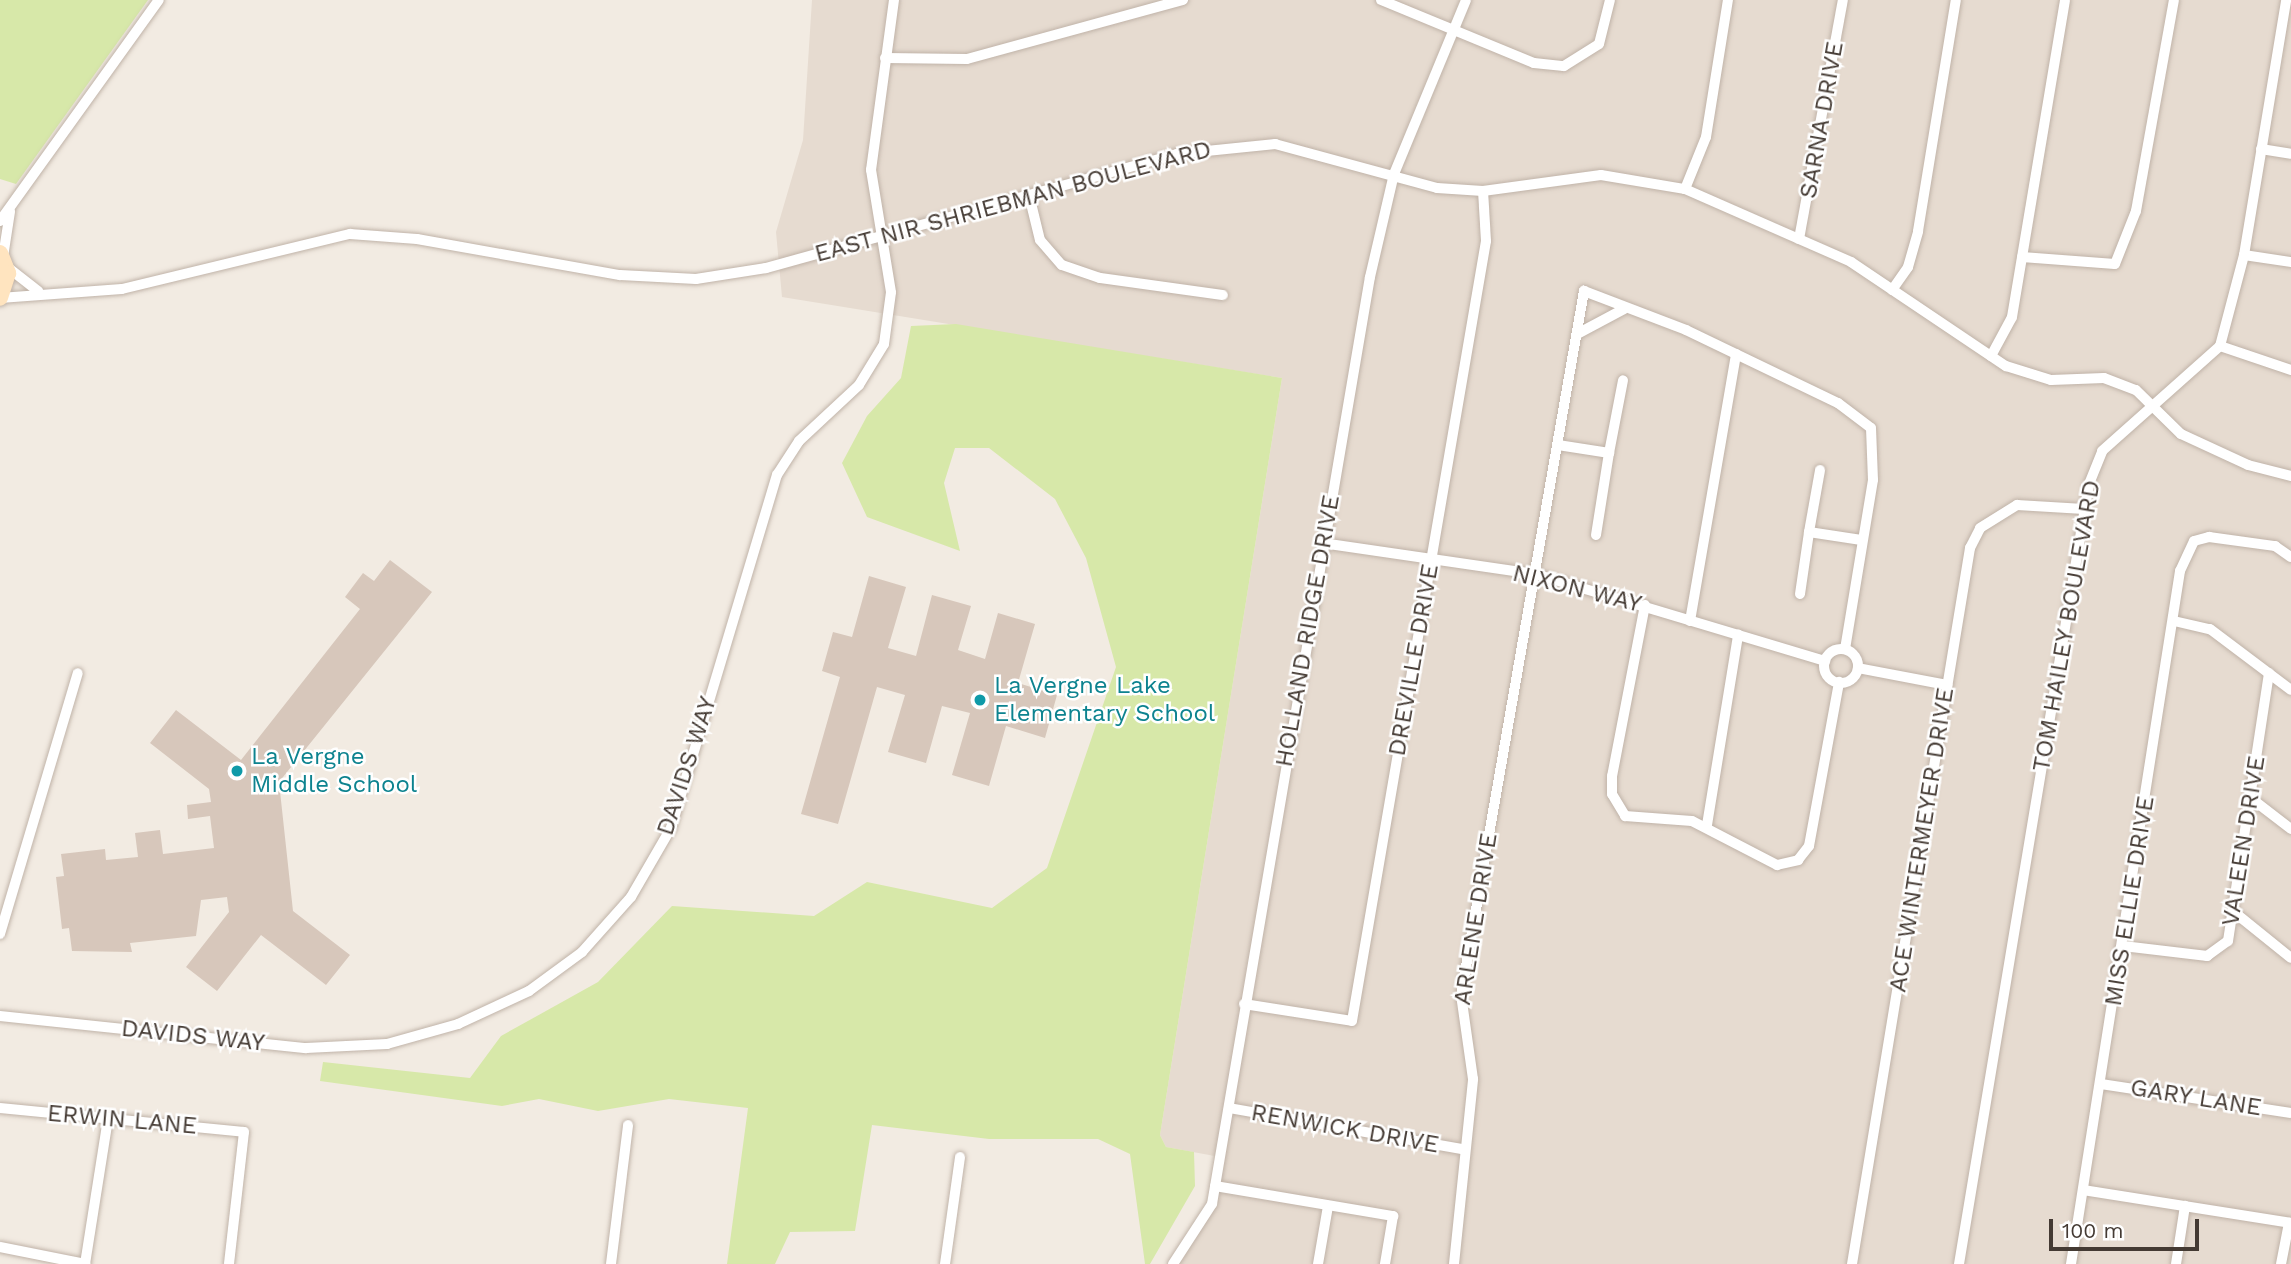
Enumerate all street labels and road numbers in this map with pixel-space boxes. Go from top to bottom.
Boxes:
street label: SARNA DRIVE [1794,39,1850,201]
street label: EAST NIR SHRIEBMAN BOULEVARD [811,135,1215,269]
street label: TOM HAILEY BOULEVARD [2027,478,2107,774]
street label: HOLLAND RIDGE DRIVE [1270,493,1346,769]
street label: NIXON WAY [1509,559,1645,619]
street label: DREVILLE DRIVE [1383,562,1445,758]
street label: ACE WINTERMEYER DRIVE [1884,685,1960,995]
street label: DAVIDS WAY [651,693,723,839]
street label: VALEEN DRIVE [2216,754,2272,928]
street label: MISS ELLIE DRIVE [2099,794,2161,1008]
street label: ARLENE DRIVE [1448,831,1504,1007]
street label: DAVIDS WAY [119,1014,267,1058]
street label: GARY LANE [2128,1073,2264,1123]
street label: RENWICK DRIVE [1249,1098,1441,1160]
street label: ERWIN LANE [46,1099,198,1141]

